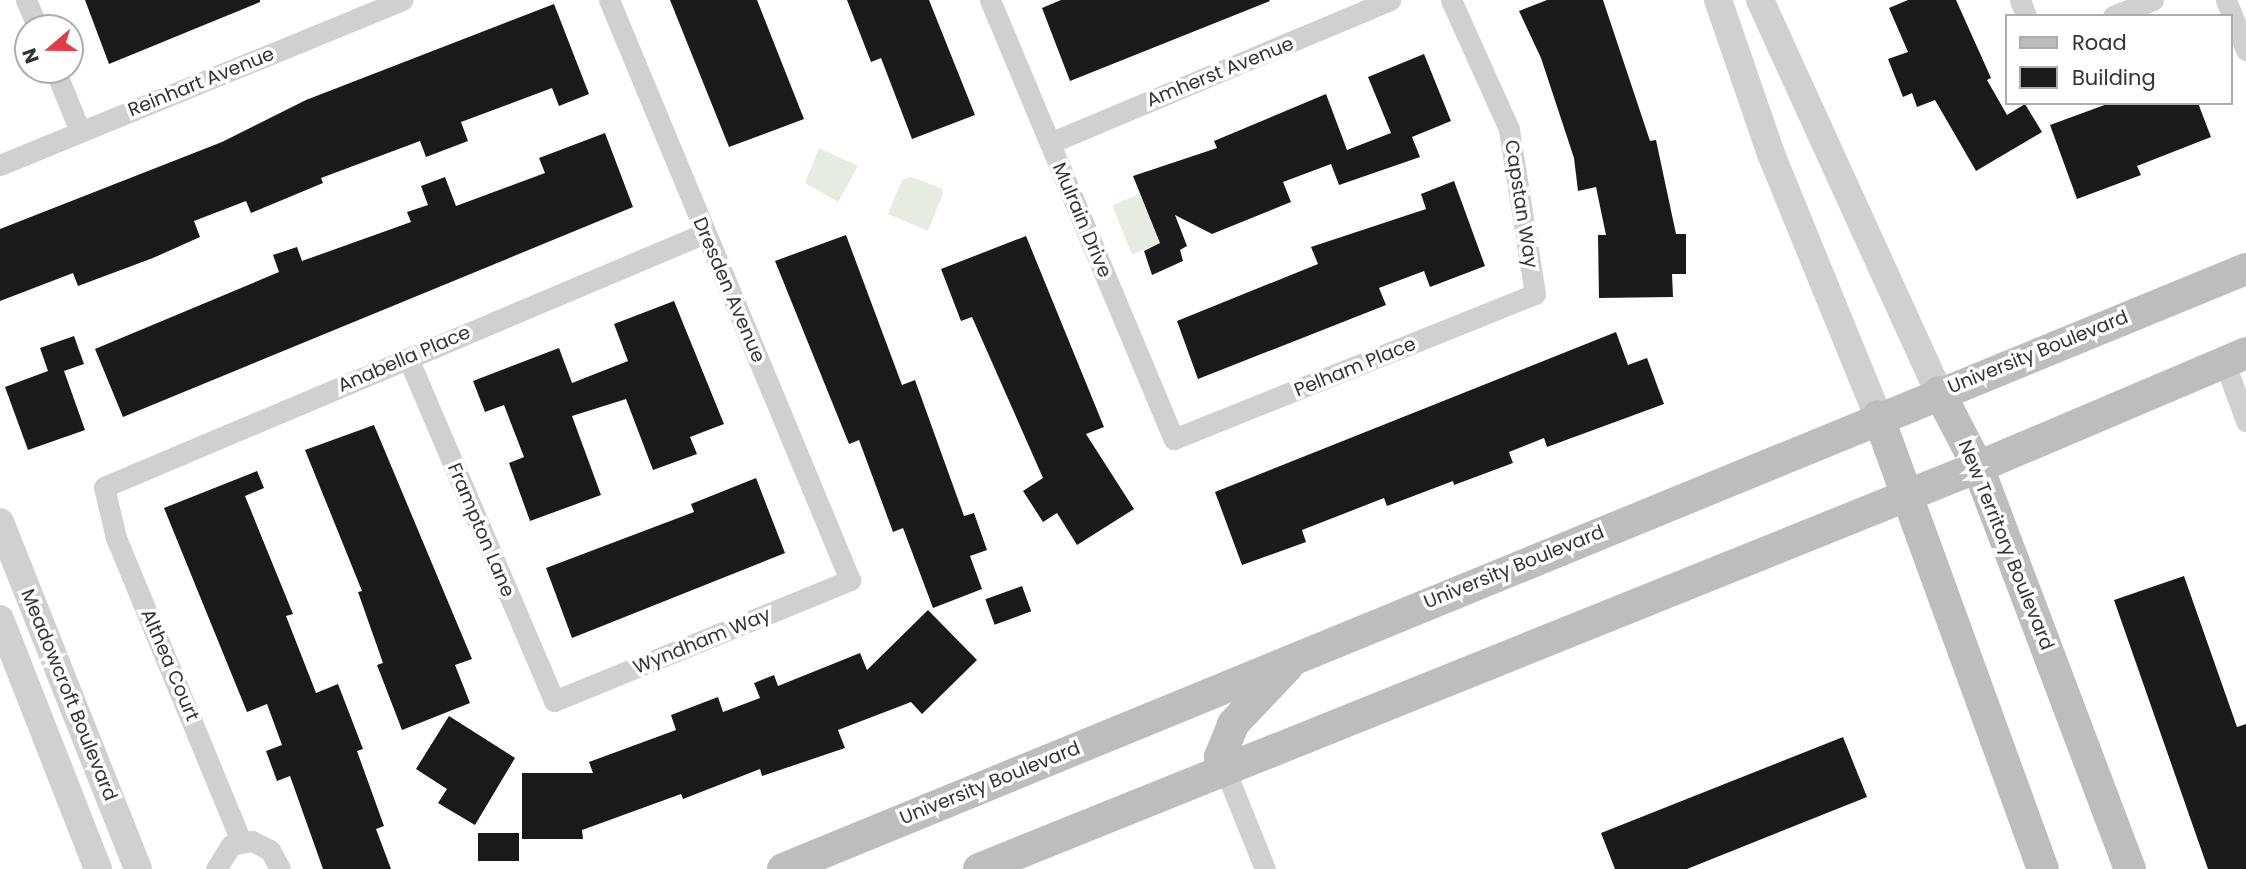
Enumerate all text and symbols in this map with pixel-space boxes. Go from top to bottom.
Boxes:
north arrow [14,14,84,84]
legend [2004,14,2232,105]
text: Road [2072,28,2127,57]
street label: Amherst Avenue [1143,32,1297,112]
street label: Reinhart Avenue [125,42,277,122]
text: N [16,44,46,67]
text: Building [2072,63,2156,92]
street label: Capstan Way [1500,138,1542,270]
street label: Mulrain Drive [1048,159,1116,281]
street label: Dresden Avenue [688,214,770,366]
street label: University Boulevard [1945,305,2131,399]
street label: Anabella Place [334,321,474,397]
street label: Pelham Place [1291,332,1419,402]
street label: New Territory Boulevard [1953,437,2059,653]
street label: Frampton Lane [443,460,519,600]
street label: University Boulevard [1421,520,1607,614]
street label: Meadowcroft Boulevard [16,586,122,804]
street label: Wyndham Way [630,603,774,679]
street label: Althea Court [136,606,204,724]
street label: University Boulevard [897,736,1083,830]

